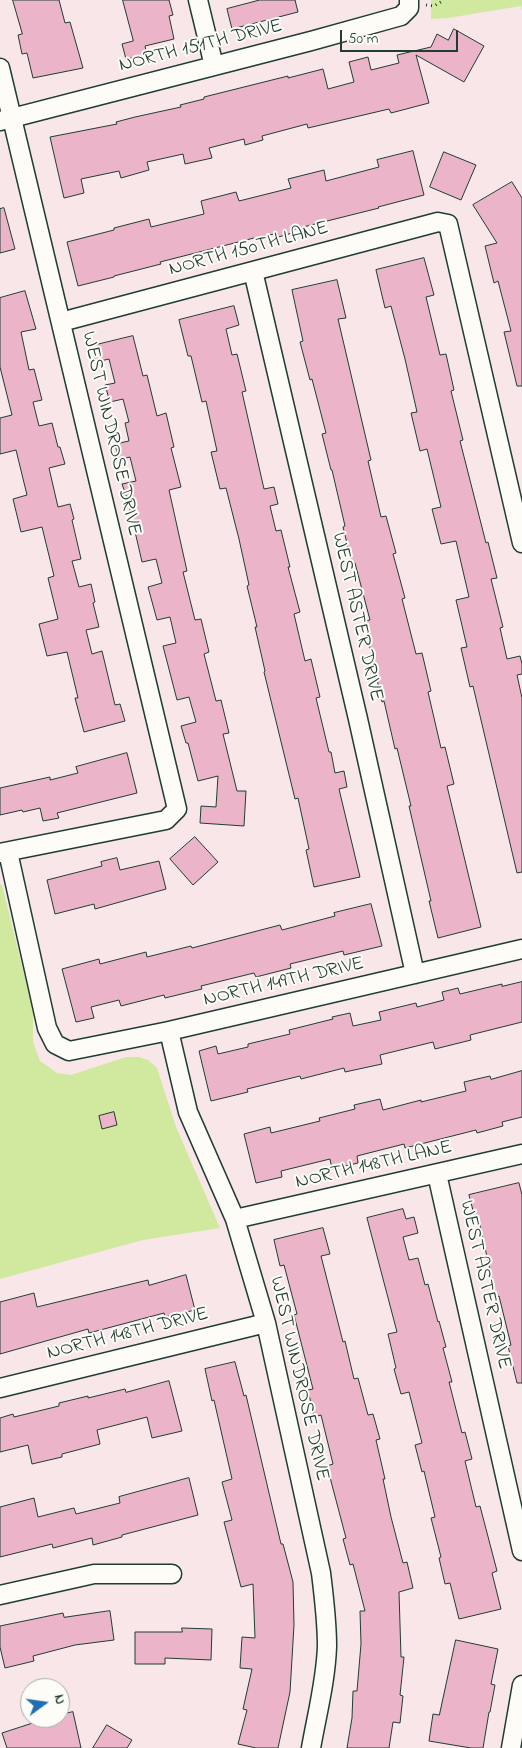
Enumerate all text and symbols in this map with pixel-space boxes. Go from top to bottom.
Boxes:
street label: NORTH 151TH DRIVE [117,15,285,79]
scale bar [342,20,460,52]
text: 50 m [348,28,378,50]
street label: NORTH 150TH LANE [166,217,332,283]
street label: WEST WINDROSE DRIVE [75,329,145,539]
street label: WEST ASTER DRIVE [325,530,387,704]
street label: NORTH 149TH DRIVE [201,953,367,1013]
street label: NORTH 148TH LANE [293,1136,455,1196]
street label: WEST ASTER DRIVE [453,1198,515,1372]
street label: WEST WINDROSE DRIVE [263,1274,333,1484]
street label: NORTH 148TH DRIVE [45,1303,211,1367]
north arrow [20,1678,70,1728]
text: N [48,1692,70,1707]

